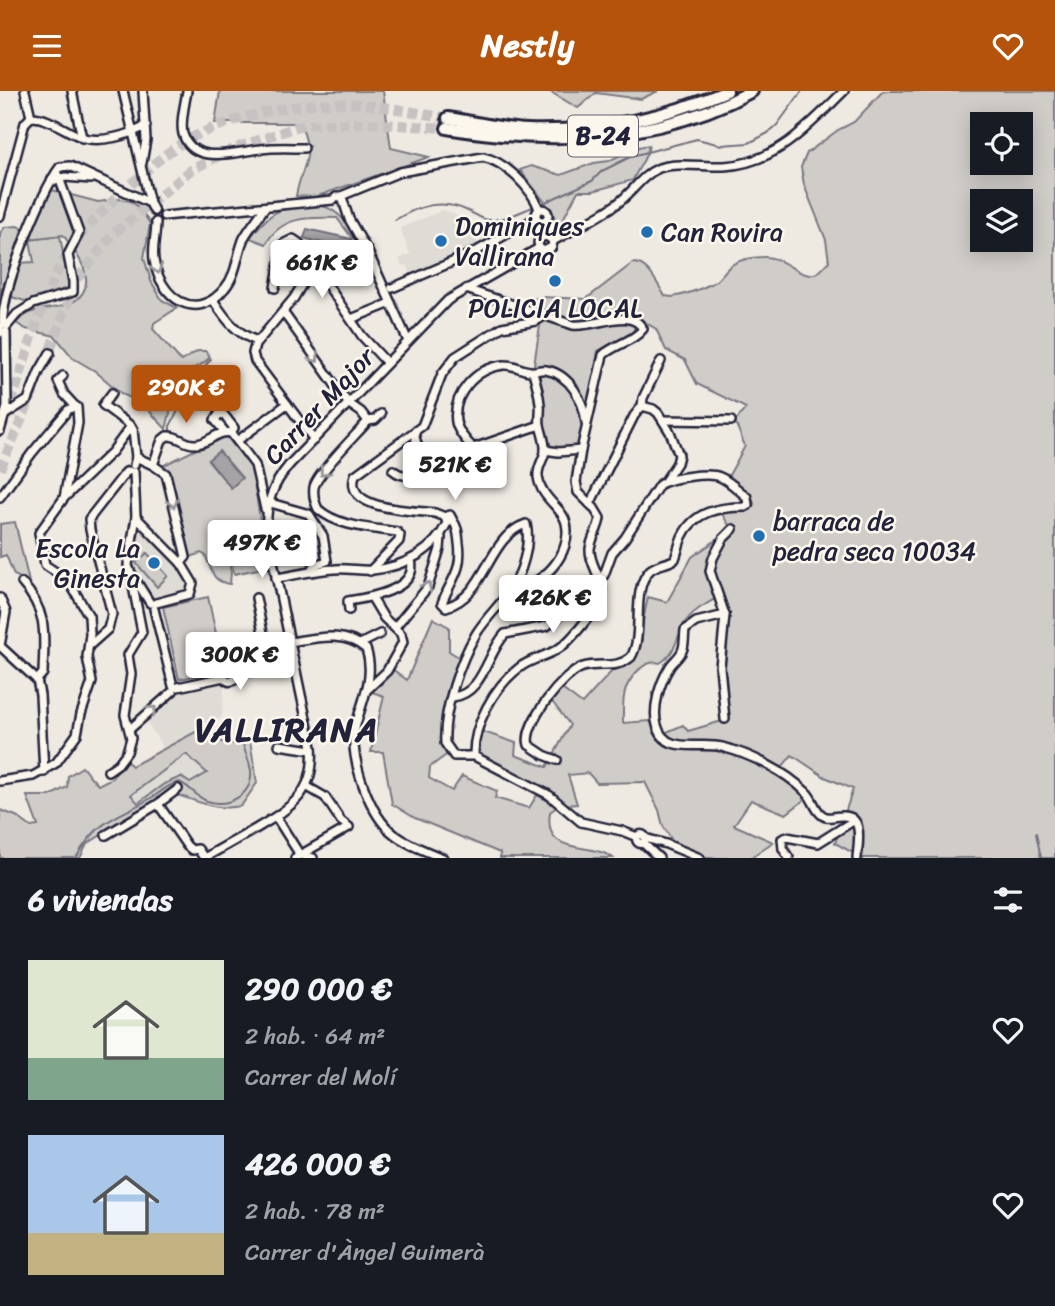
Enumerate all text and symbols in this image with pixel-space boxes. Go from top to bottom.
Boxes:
text: Nestly [481,17,574,74]
icon: menu [28,27,66,65]
icon: heart [989,27,1027,65]
map controls [970,112,1033,252]
button: locate [970,112,1033,175]
road number: B-24 [568,116,638,157]
button: layers [970,189,1033,252]
place label: Dominiques Vallirana [455,203,585,279]
place label: Can Rovira [661,209,783,255]
marker: Can Rovira [639,224,655,240]
marker: Dominiques Vallirana [433,233,449,249]
pin: 661K € [265,241,379,300]
text: 661K € [286,242,358,283]
one-way arrow [149,262,163,275]
marker: POLICIA LOCAL [547,273,563,289]
place label: POLICIA LOCAL [468,285,642,331]
street label: Carrer Major [252,335,387,476]
one-way arrow [307,350,320,363]
pin: 290K € [129,365,243,425]
text: 290K € [147,367,225,408]
pin: 521K € [398,443,512,502]
text: 521K € [419,444,491,485]
one-way arrow [320,465,332,477]
one-way arrow [165,497,180,509]
place label: barraca de pedra seca 10034 [772,498,976,574]
pin: 497K € [205,521,319,580]
text: 497K € [224,522,300,563]
place label: Escola La Ginesta [35,525,140,601]
marker: barraca de pedra seca 10034 [751,528,767,544]
marker: Escola La Ginesta [146,555,162,571]
pin: 426K € [496,575,610,635]
text: 426K € [515,577,591,618]
one-way arrow [419,581,432,593]
pin: 300K € [183,633,297,692]
text: 300K € [202,634,278,675]
district label: VALLIRANA [195,701,379,759]
one-way arrow [143,706,156,718]
text: 6 viviendas [28,873,173,927]
icon: filters [989,881,1027,919]
text: 290 000 € [245,962,392,1016]
icon: home [84,988,168,1072]
icon: heart [989,1011,1027,1049]
text: 2 hab. · 64 m² [245,1016,385,1057]
text: Carrer del Molí [245,1057,396,1098]
text: 426 000 € [245,1137,391,1191]
icon: home [84,1163,168,1247]
icon: heart [989,1186,1027,1224]
text: 2 hab. · 78 m² [245,1191,385,1232]
text: Carrer d'Àngel Guimerà [245,1232,485,1273]

